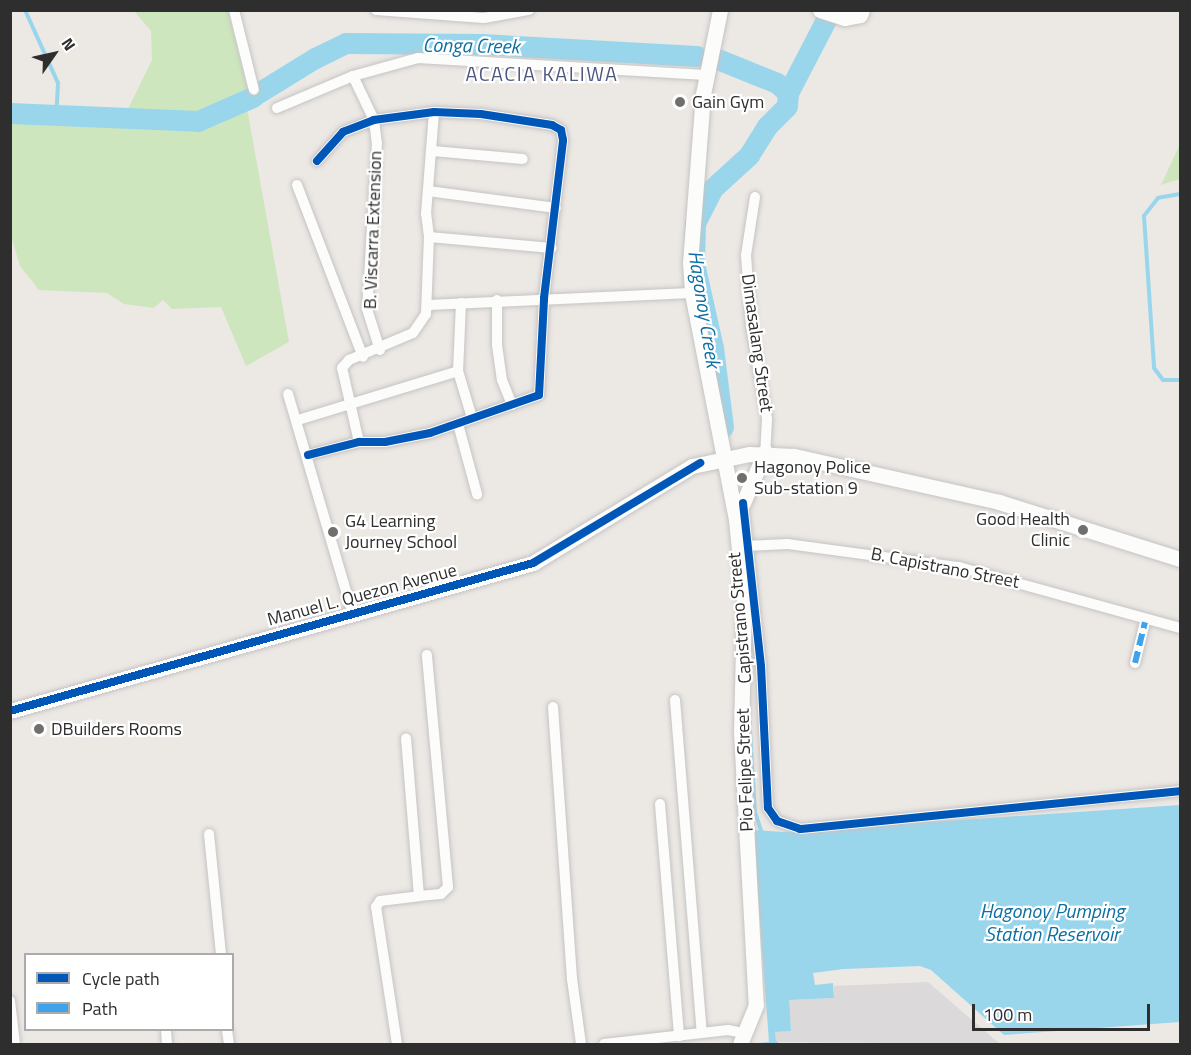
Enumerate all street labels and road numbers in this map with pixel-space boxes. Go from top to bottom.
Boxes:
street label: B. Viscarra Extension [359,150,387,310]
street label: Dimasalang Street [737,272,777,414]
street label: B. Capistrano Street [869,543,1021,593]
street label: Capistrano Street [724,551,756,685]
street label: Manuel L. Quezon Avenue [265,559,459,631]
street label: Pio Felipe Street [732,708,758,832]

